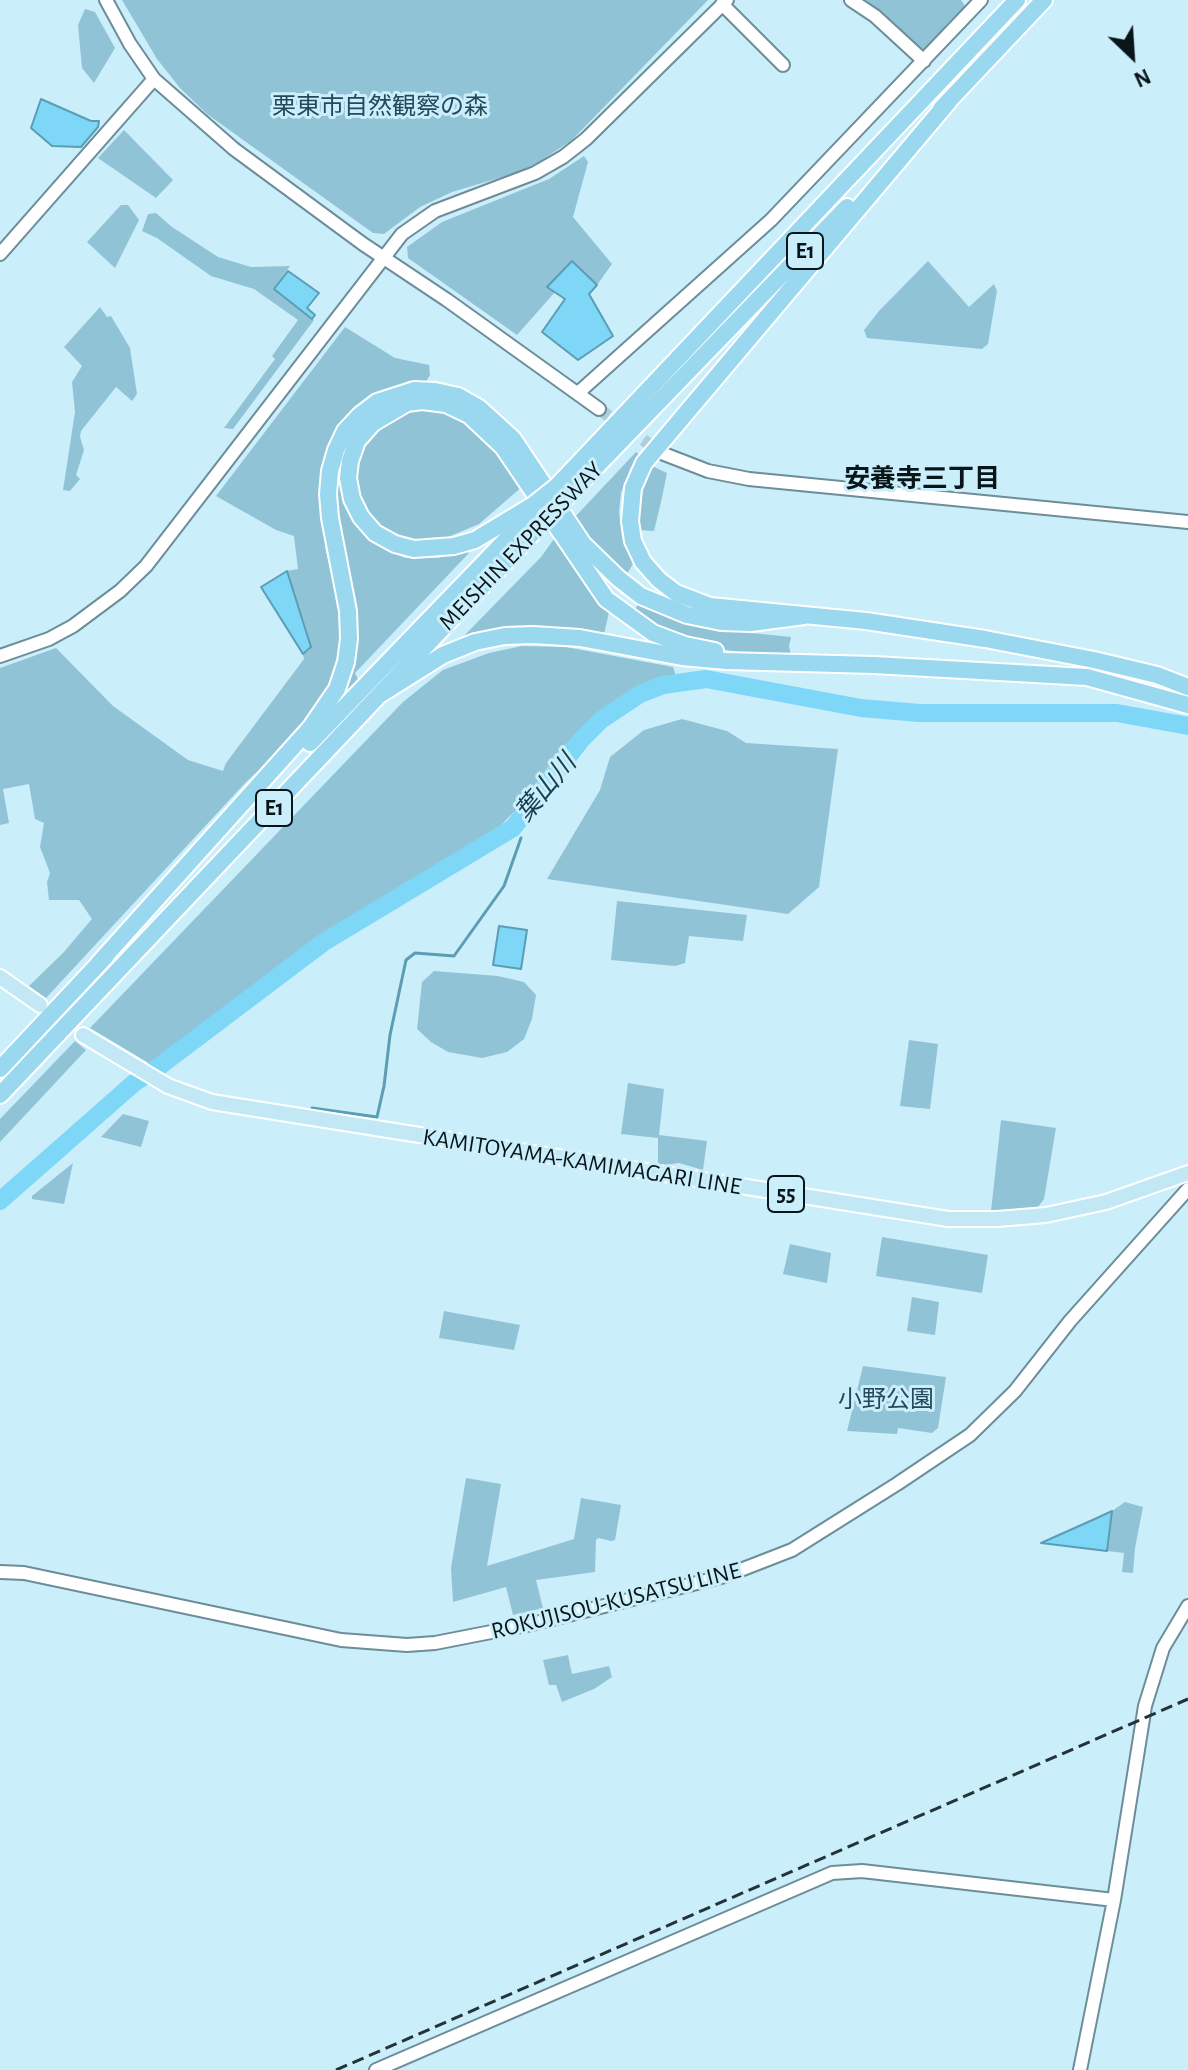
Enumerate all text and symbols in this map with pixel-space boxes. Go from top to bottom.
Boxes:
north arrow [1092,16,1172,96]
text: N [1131,65,1154,91]
park label: 栗東市自然観察の森 [272,93,488,121]
road number: E1 [787,233,823,269]
street label: MEISHIN EXPRESSWAY [433,456,609,636]
district label: 安養寺三丁目 [844,463,1000,495]
water label: 葉山川 [509,748,583,828]
road number: E1 [256,790,292,826]
street label: KAMITOYAMA-KAMIMAGARI LINE [421,1123,743,1201]
road number: 55 [768,1176,804,1212]
park label: 小野公園 [838,1386,934,1414]
street label: ROKUJISOU-KUSATSU LINE [488,1556,744,1646]

